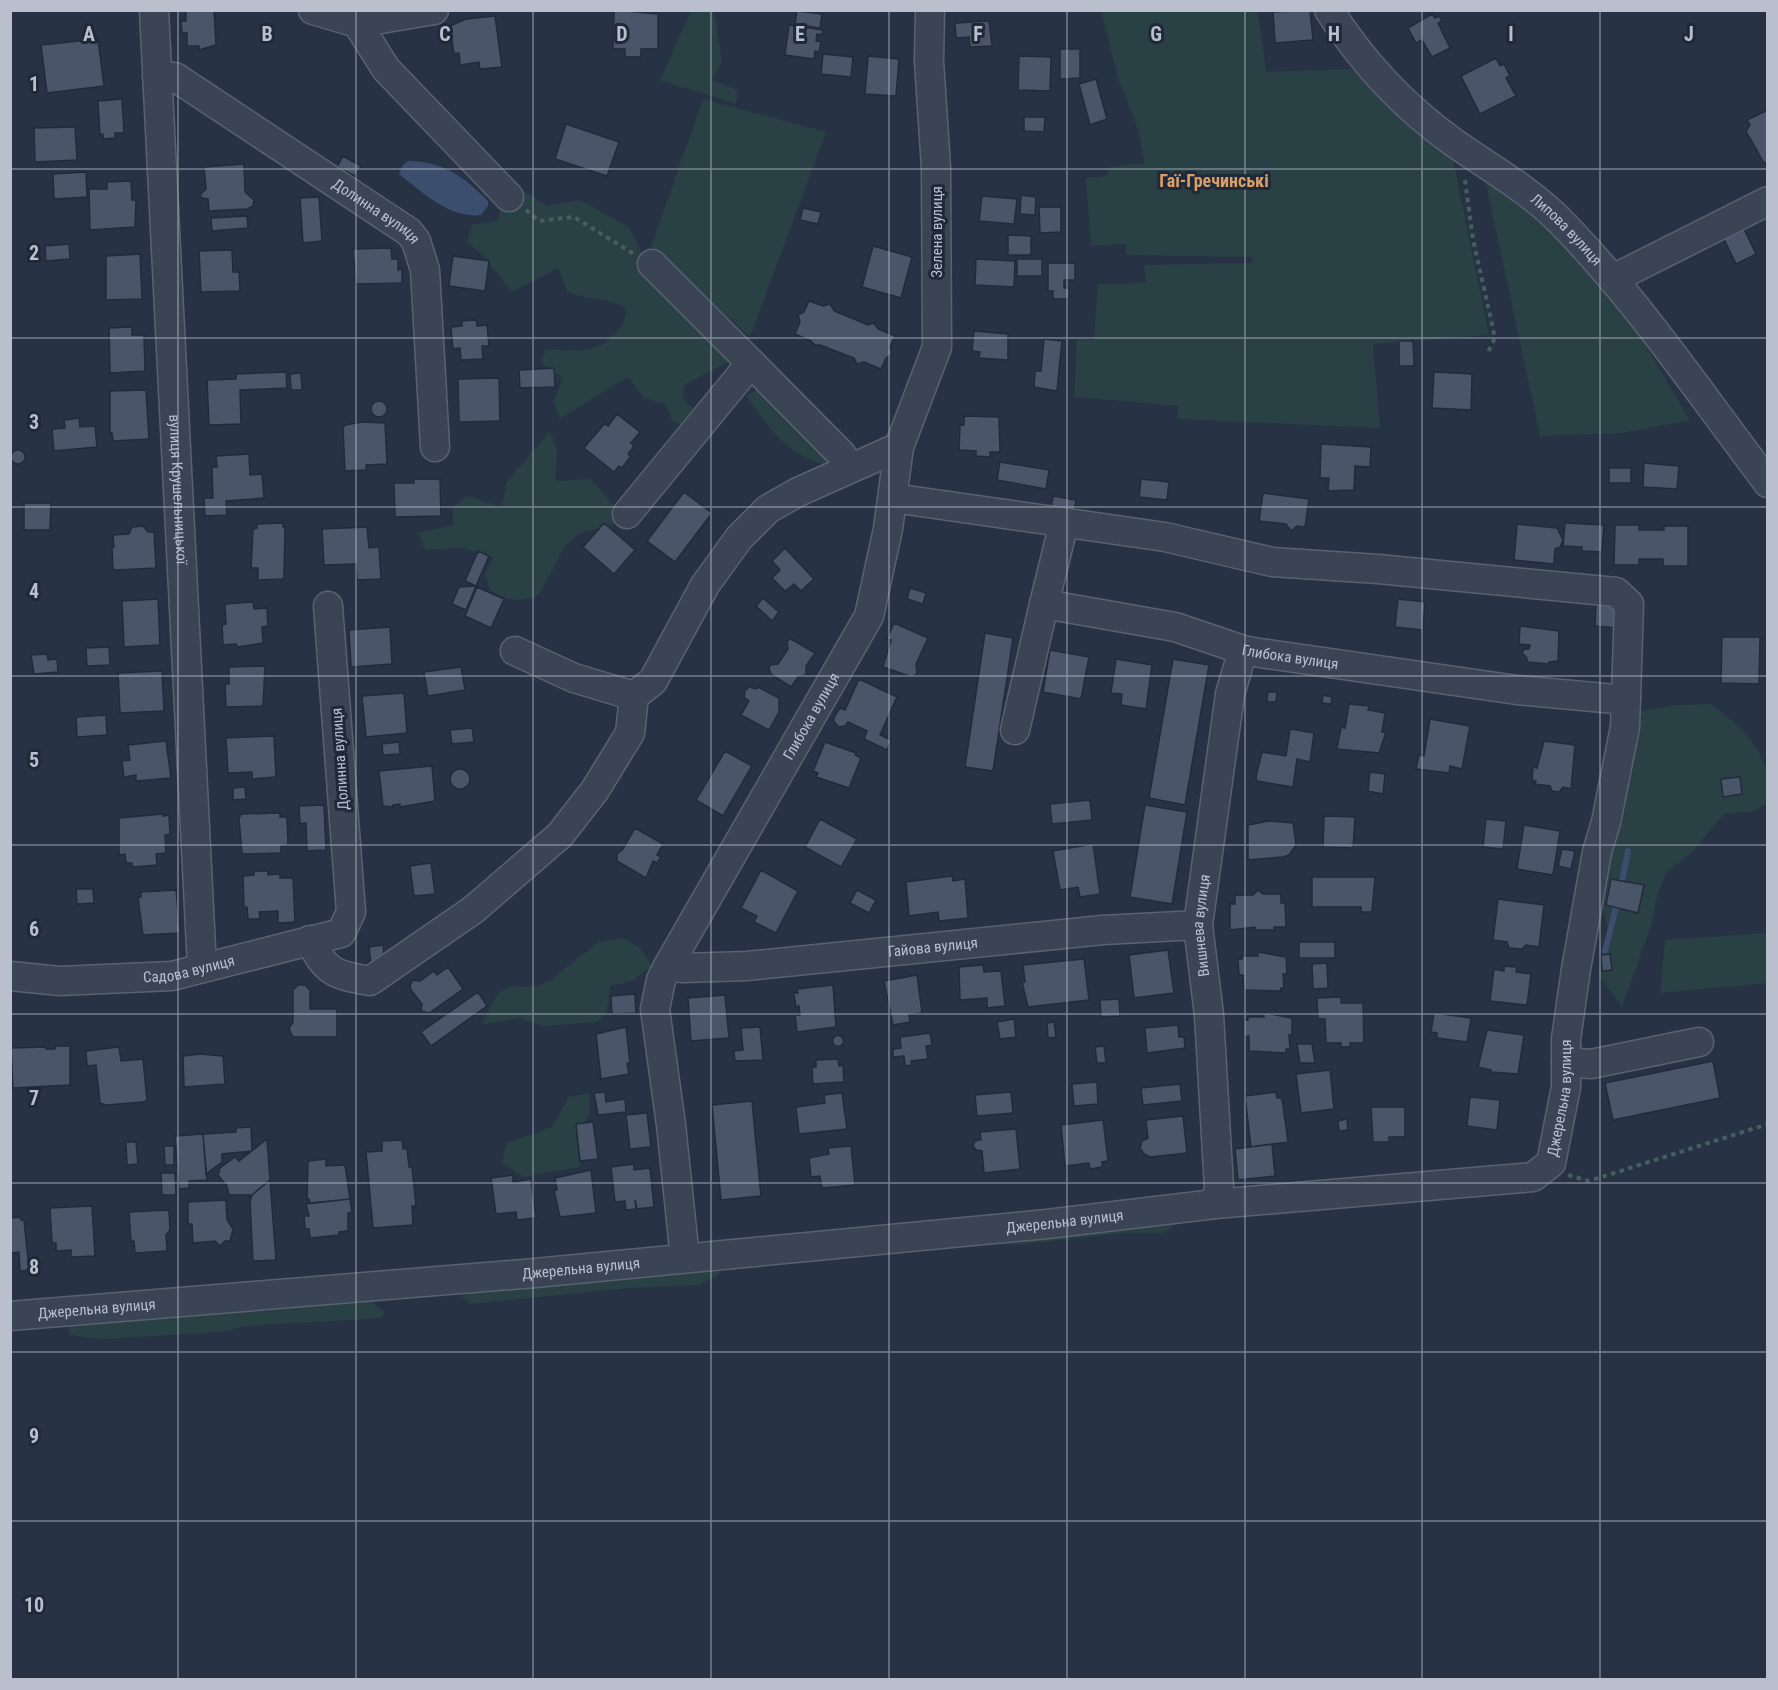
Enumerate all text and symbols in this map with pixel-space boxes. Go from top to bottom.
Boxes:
text: A [83,22,95,46]
text: B [261,22,273,46]
text: C [439,22,451,46]
text: D [616,22,628,46]
text: E [795,22,805,46]
text: F [973,22,983,46]
text: G [1150,22,1162,46]
text: H [1328,22,1340,46]
text: I [1508,22,1514,46]
text: J [1684,22,1694,46]
text: 1 [29,72,39,96]
district label: Гаї-Гречинські [1159,170,1269,191]
street label: Долинна вулиця [329,175,424,247]
street label: Зелена вулиця [928,186,946,278]
street label: Липова вулиця [1527,190,1606,269]
text: 2 [29,241,39,265]
text: 3 [29,410,39,434]
street label: вулиця Крушельницької [165,414,191,566]
text: 4 [29,579,39,603]
street label: Глибока вулиця [1240,641,1340,673]
street label: Глибока вулиця [779,670,843,763]
street label: Долинна вулиця [327,707,353,811]
text: 5 [29,748,39,772]
street label: Вишнева вулиця [1189,873,1214,978]
text: 6 [29,917,39,941]
street label: Гайова вулиця [887,934,979,961]
street label: Садова вулиця [143,951,237,986]
street label: Джерельна вулиця [1543,1040,1575,1158]
text: 7 [29,1086,39,1110]
street label: Джерельна вулиця [1005,1206,1125,1237]
street label: Джерельна вулиця [521,1254,641,1283]
text: 8 [29,1255,39,1279]
street label: Джерельна вулиця [37,1295,156,1323]
text: 9 [29,1424,39,1448]
text: 10 [24,1593,44,1617]

